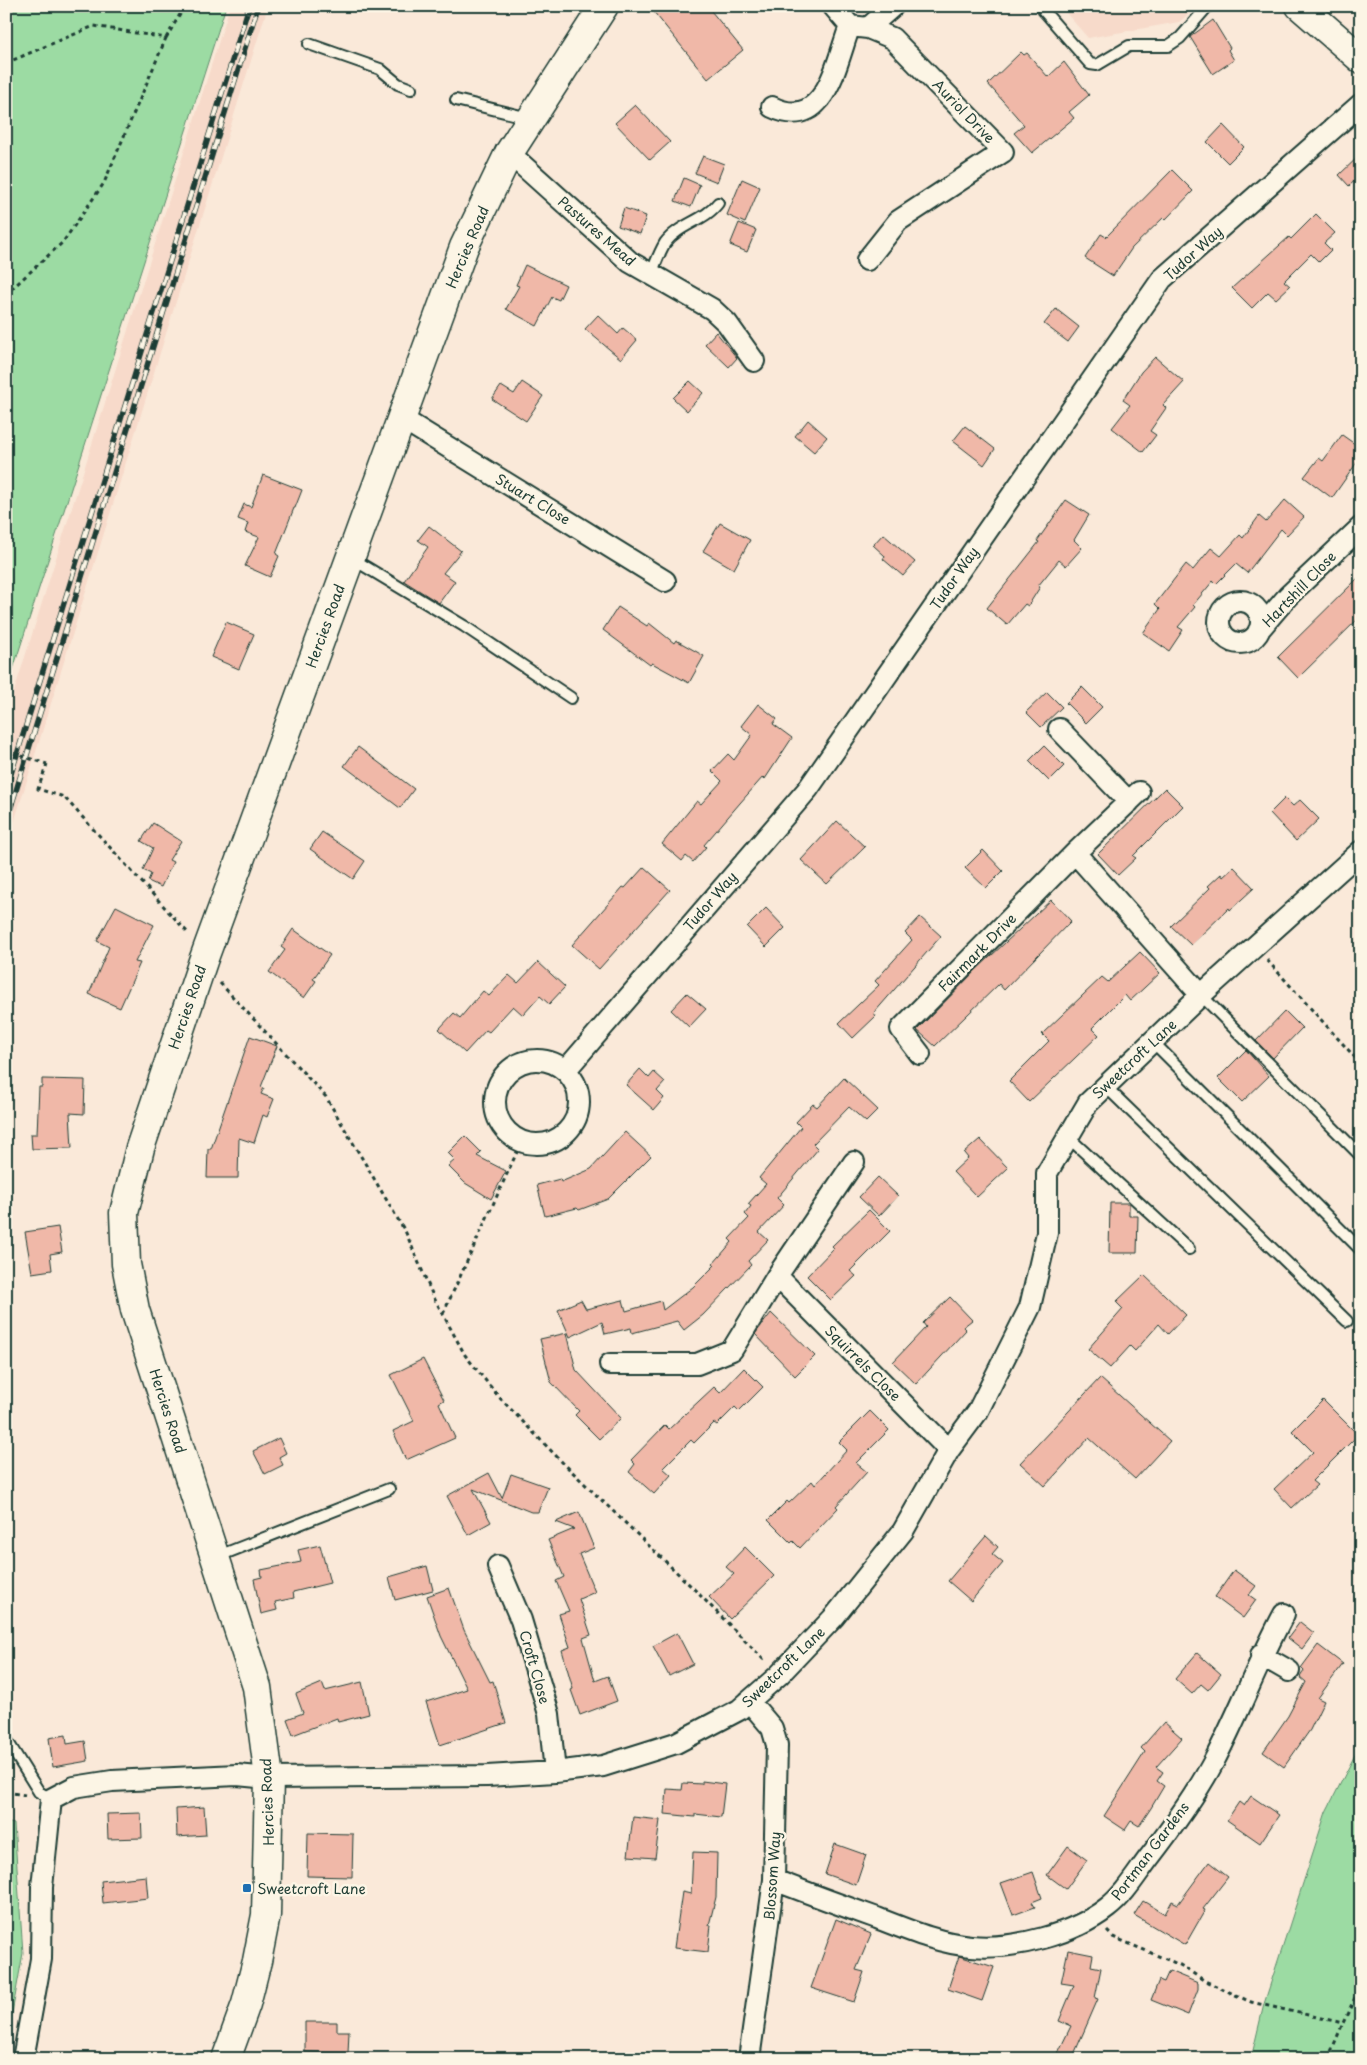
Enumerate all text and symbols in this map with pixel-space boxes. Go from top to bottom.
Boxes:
street label: Auriol Drive [928,74,1000,148]
street label: Pastures Mead [553,191,641,271]
street label: Hercies Road [440,203,494,291]
street label: Tudor Way [1159,221,1227,285]
street label: Stuart Close [492,468,574,530]
street label: Tudor Way [925,542,983,614]
street label: Hartshill Close [1257,546,1341,632]
street label: Hercies Road [300,581,350,671]
street label: Tudor Way [678,867,742,935]
street label: Fairmark Drive [933,908,1021,996]
street label: Hercies Road [163,962,211,1052]
street label: Sweetcroft Lane [1087,1014,1181,1104]
street label: Squirrels Close [820,1320,906,1406]
street label: Hercies Road [144,1366,192,1456]
street label: Sweetcroft Lane [737,1622,829,1712]
street label: Croft Close [514,1628,556,1706]
street label: Hercies Road [255,1758,279,1846]
street label: Portman Gardens [1106,1797,1194,1905]
street label: Blossom Way [758,1831,786,1921]
place label: Sweetcroft Lane [257,1878,366,1899]
marker: Sweetcroft Lane [241,1882,253,1894]

